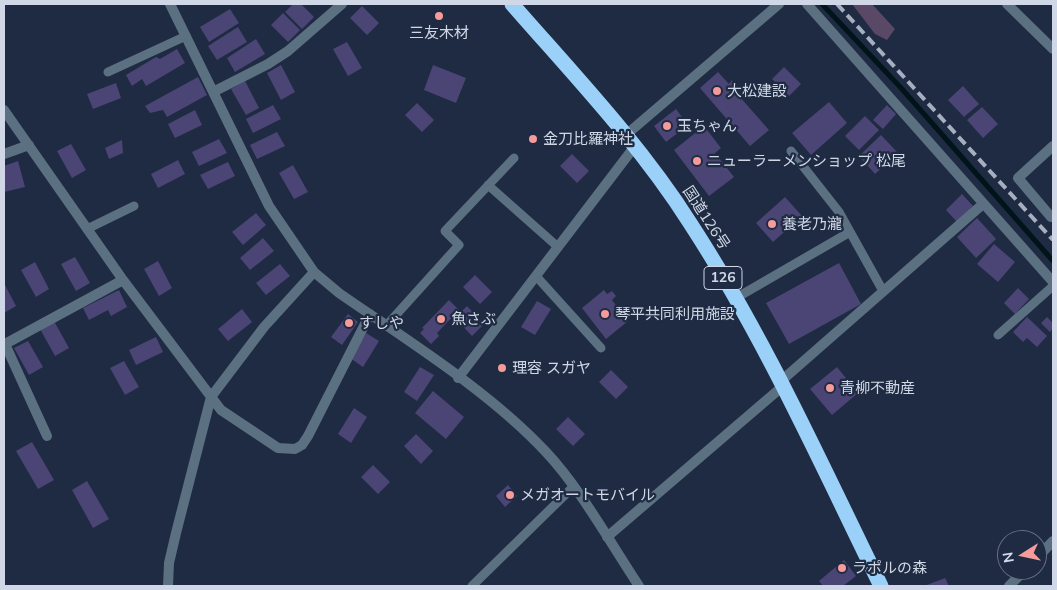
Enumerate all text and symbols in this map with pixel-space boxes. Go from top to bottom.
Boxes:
marker: 三友木材 [433,10,445,22]
place label: 三友木材 [409,24,469,42]
place label: 大松建設 [727,82,787,100]
marker: 大松建設 [711,85,723,97]
place label: 玉ちゃん [677,117,737,135]
marker: 玉ちゃん [661,120,673,132]
place label: 金刀比羅神社 [543,130,633,148]
marker: 金刀比羅神社 [527,133,539,145]
place label: ニューラーメンショップ 松尾 [707,152,906,170]
marker: ニューラーメンショップ 松尾 [691,155,703,167]
street label: 国道126号 [679,183,733,253]
place label: 養老乃瀧 [782,215,842,233]
marker: 養老乃瀧 [766,218,778,230]
road number: 126 [704,266,742,290]
place label: 琴平共同利用施設 [615,305,735,323]
marker: 琴平共同利用施設 [599,308,611,320]
place label: 魚さぶ [451,310,496,328]
marker: 魚さぶ [435,313,447,325]
place label: すしや [359,314,404,332]
marker: すしや [343,317,355,329]
place label: 理容 スガヤ [512,359,591,377]
marker: 理容 スガヤ [496,362,508,374]
place label: 青柳不動産 [840,379,915,397]
marker: 青柳不動産 [824,382,836,394]
place label: メガオートモバイル [520,486,655,504]
marker: メガオートモバイル [504,489,516,501]
north arrow [997,530,1047,580]
text: N [998,551,1018,564]
place label: ラポルの森 [852,559,927,577]
marker: ラポルの森 [836,562,848,574]

